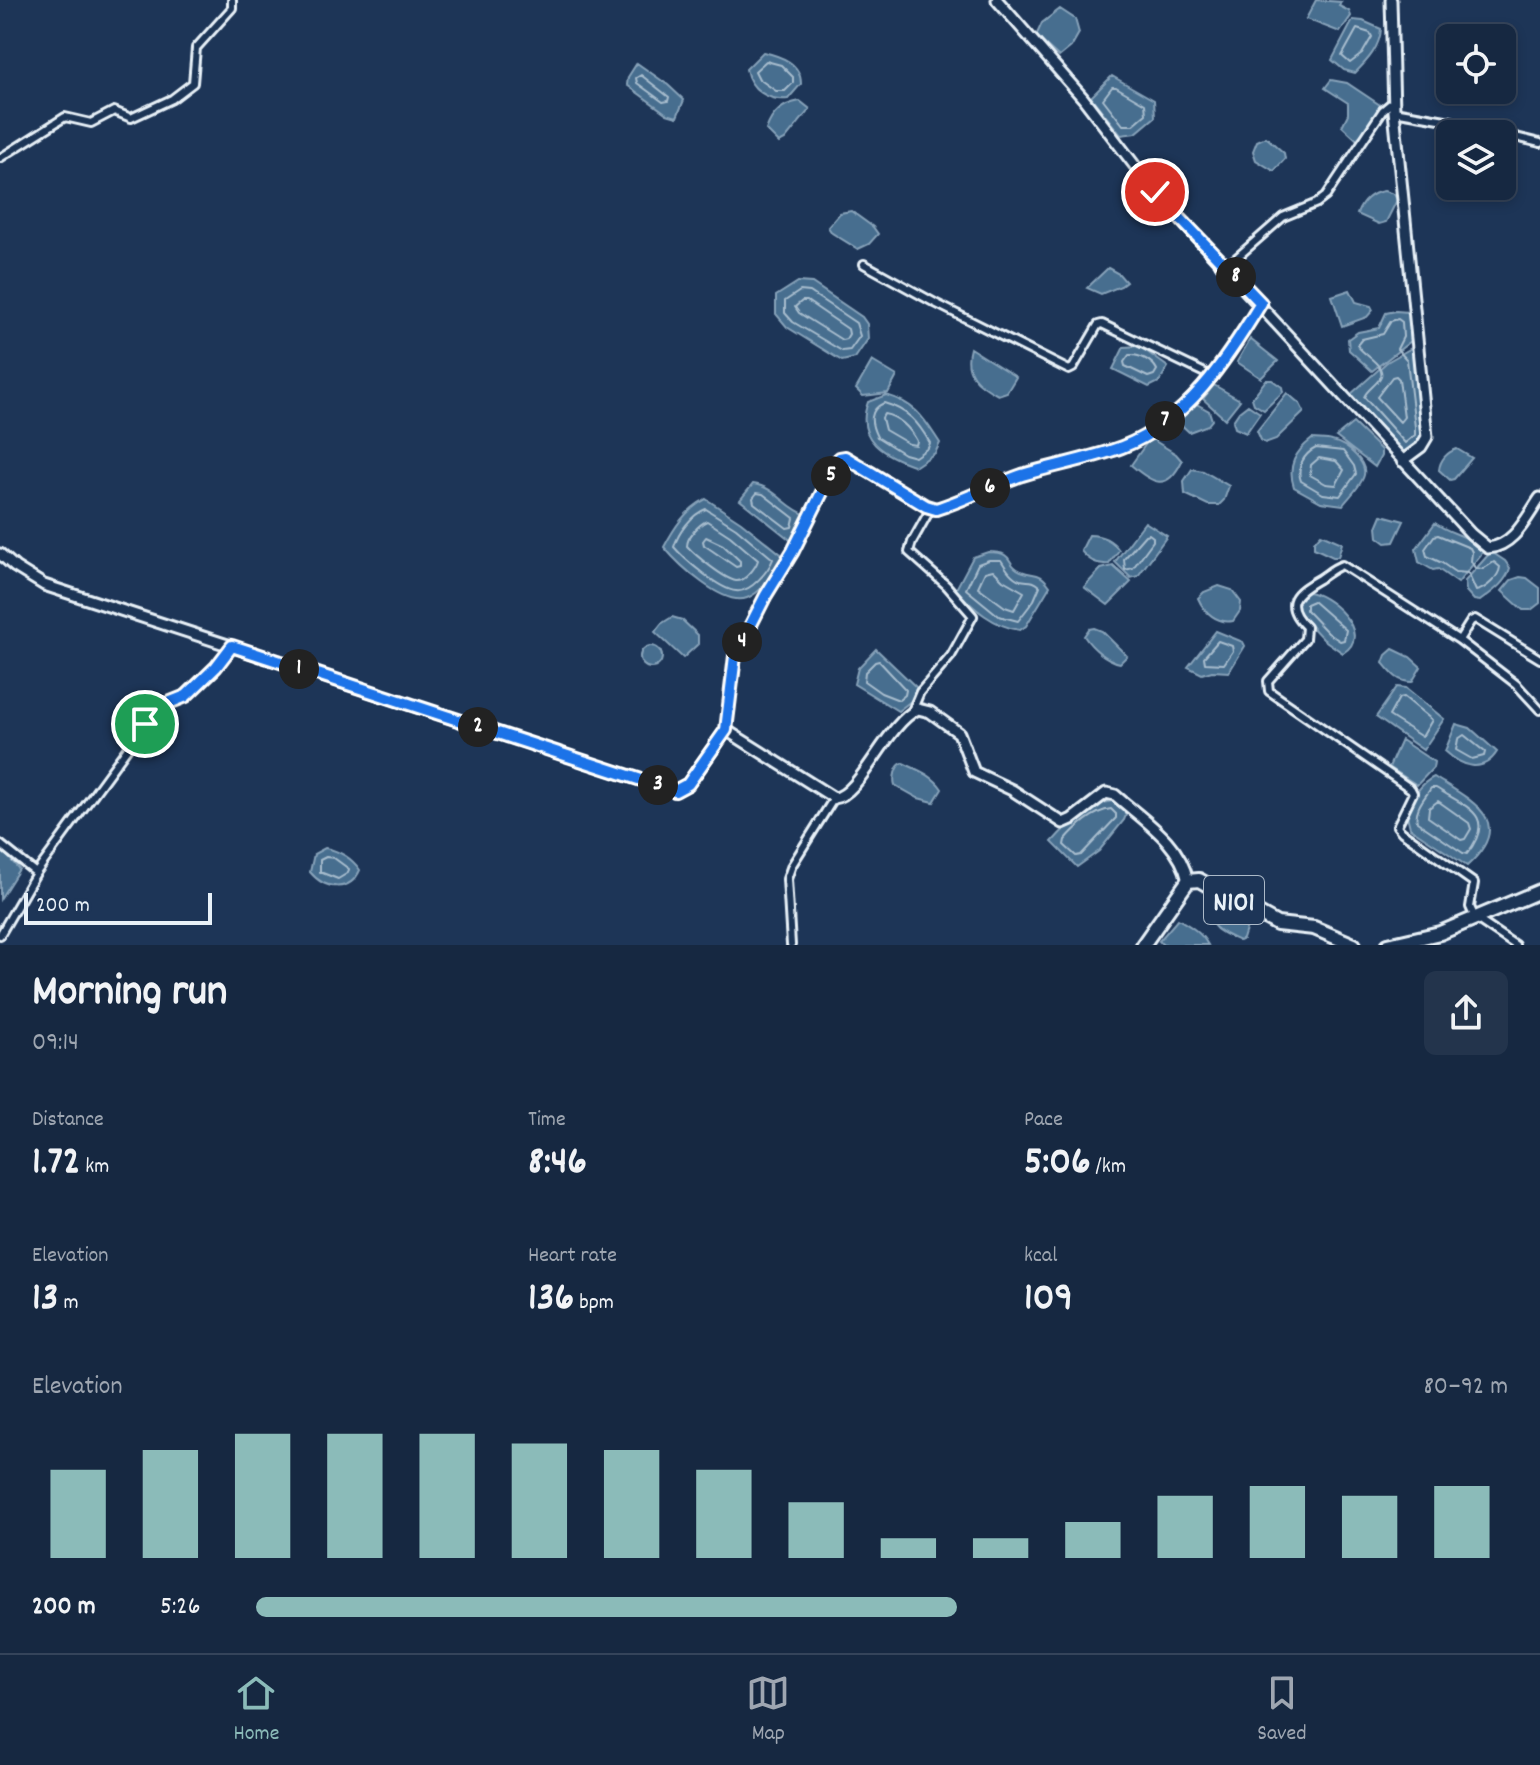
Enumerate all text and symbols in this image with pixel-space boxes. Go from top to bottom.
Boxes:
map controls [1436,24,1516,200]
button: locate [1436,24,1516,104]
button: layers [1436,120,1516,200]
pin [1121,158,1189,226]
icon: check [1133,170,1177,214]
pin: 8 [1216,257,1256,297]
text: 8 [1232,261,1240,292]
pin: 7 [1145,401,1185,441]
text: 7 [1161,405,1169,436]
pin: 5 [811,456,851,496]
text: 5 [826,460,836,491]
pin: 6 [970,468,1010,508]
text: 6 [985,472,995,503]
pin: 4 [722,622,762,662]
text: 4 [737,626,747,657]
pin: 1 [279,649,319,689]
text: 1 [297,653,301,684]
pin [111,690,179,758]
icon: arrive [123,702,167,746]
pin: 2 [458,707,498,747]
text: 2 [473,711,483,742]
pin: 3 [638,765,678,805]
text: 3 [653,769,663,800]
road number: N101 [1204,876,1264,924]
scale bar [24,889,212,925]
text: 200 m [36,891,90,922]
text: Morning run [32,963,227,1026]
button: share [1424,971,1508,1055]
text: 09:14 [32,1025,79,1062]
text: Distance [32,1105,104,1136]
text: Time [528,1105,566,1136]
text: Pace [1024,1105,1063,1136]
text: 1.72 [32,1136,80,1193]
text: 8:46 [528,1136,587,1193]
text: 5:06 [1024,1136,1091,1193]
text: km [80,1152,109,1183]
text: /km [1091,1152,1126,1183]
text: Elevation [32,1241,109,1272]
text: Heart rate [528,1241,617,1272]
text: kcal [1024,1241,1057,1272]
text: 13 [32,1272,59,1329]
text: 136 [528,1272,574,1329]
text: 109 [1024,1272,1073,1329]
text: m [59,1288,79,1319]
text: bpm [574,1288,614,1319]
text: Elevation [32,1369,122,1406]
text: 80–92 m [1423,1369,1508,1406]
text: 200 m [32,1589,96,1626]
text: 5:26 [160,1589,200,1626]
tab: Home [233,1671,279,1750]
tab: Map [746,1671,790,1750]
tab: Saved [1257,1671,1306,1750]

